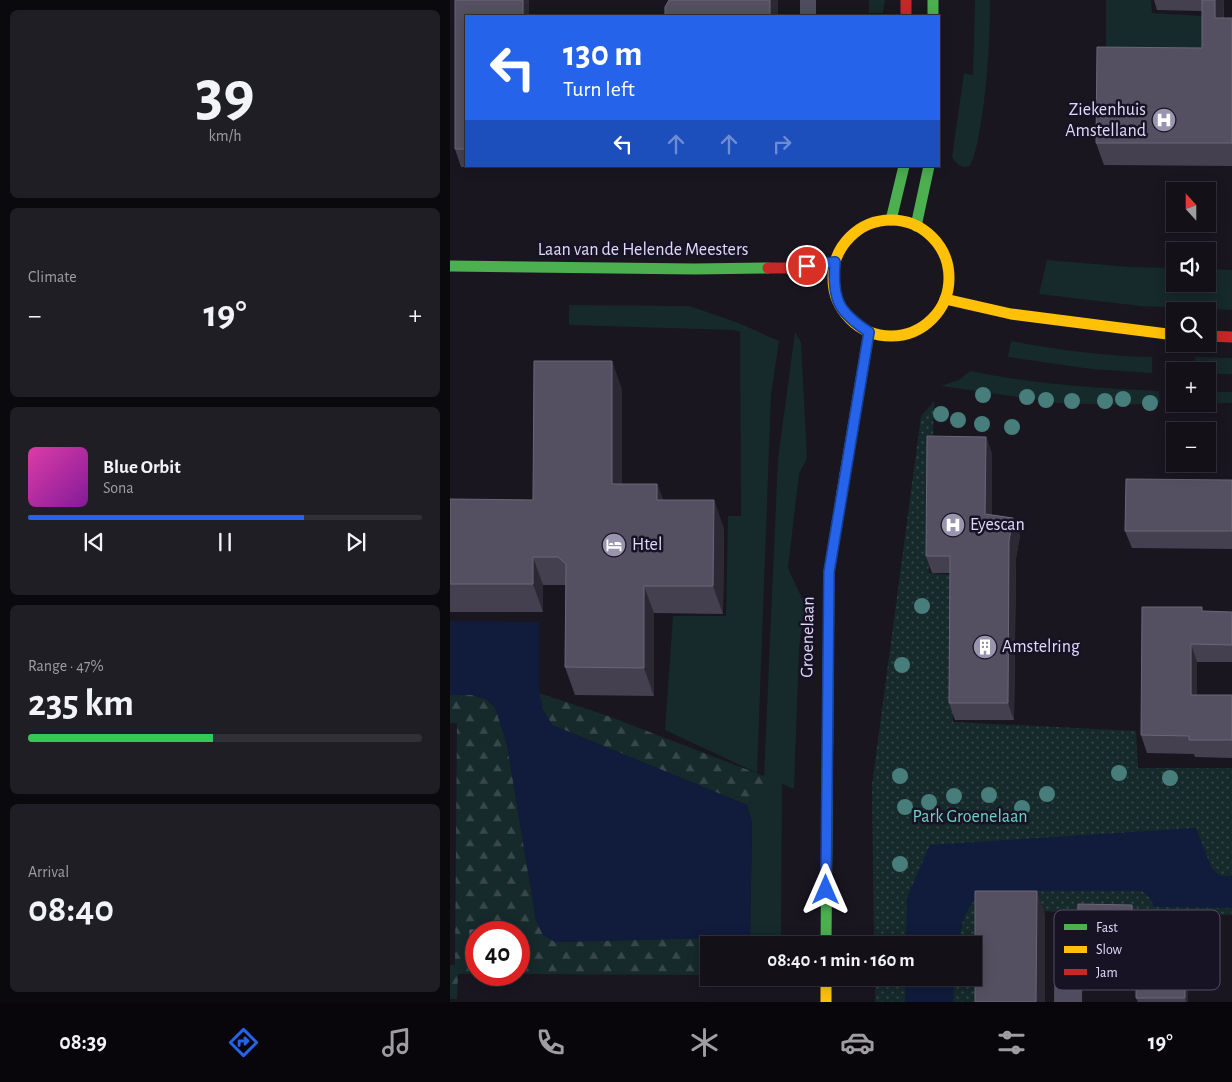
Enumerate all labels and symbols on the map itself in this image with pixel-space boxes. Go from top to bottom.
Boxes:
place label: Ziekenhuis Amstelland [1065,101,1146,140]
hospital icon: Ziekenhuis Amstelland [1151,107,1177,133]
north arrow [1166,182,1216,232]
street label: Laan van de Helende Meesters [538,241,748,259]
pin [786,245,828,287]
hospital icon: Eyescan [940,512,966,538]
place label: Eyescan [970,516,1025,534]
hotel icon: Htel [601,532,627,558]
place label: Htel [632,536,662,554]
street label: Groenelaan [798,596,818,678]
building icon: Amstelring [972,634,998,660]
place label: Amstelring [1002,638,1080,656]
park label: Park Groenelaan [912,808,1028,826]
position arrow [799,863,851,915]
legend [1054,910,1220,990]
speed limit sign: 40 [465,921,530,986]
text: Fast [1096,921,1118,935]
text: Slow [1096,943,1123,957]
text: Jam [1096,966,1118,980]

